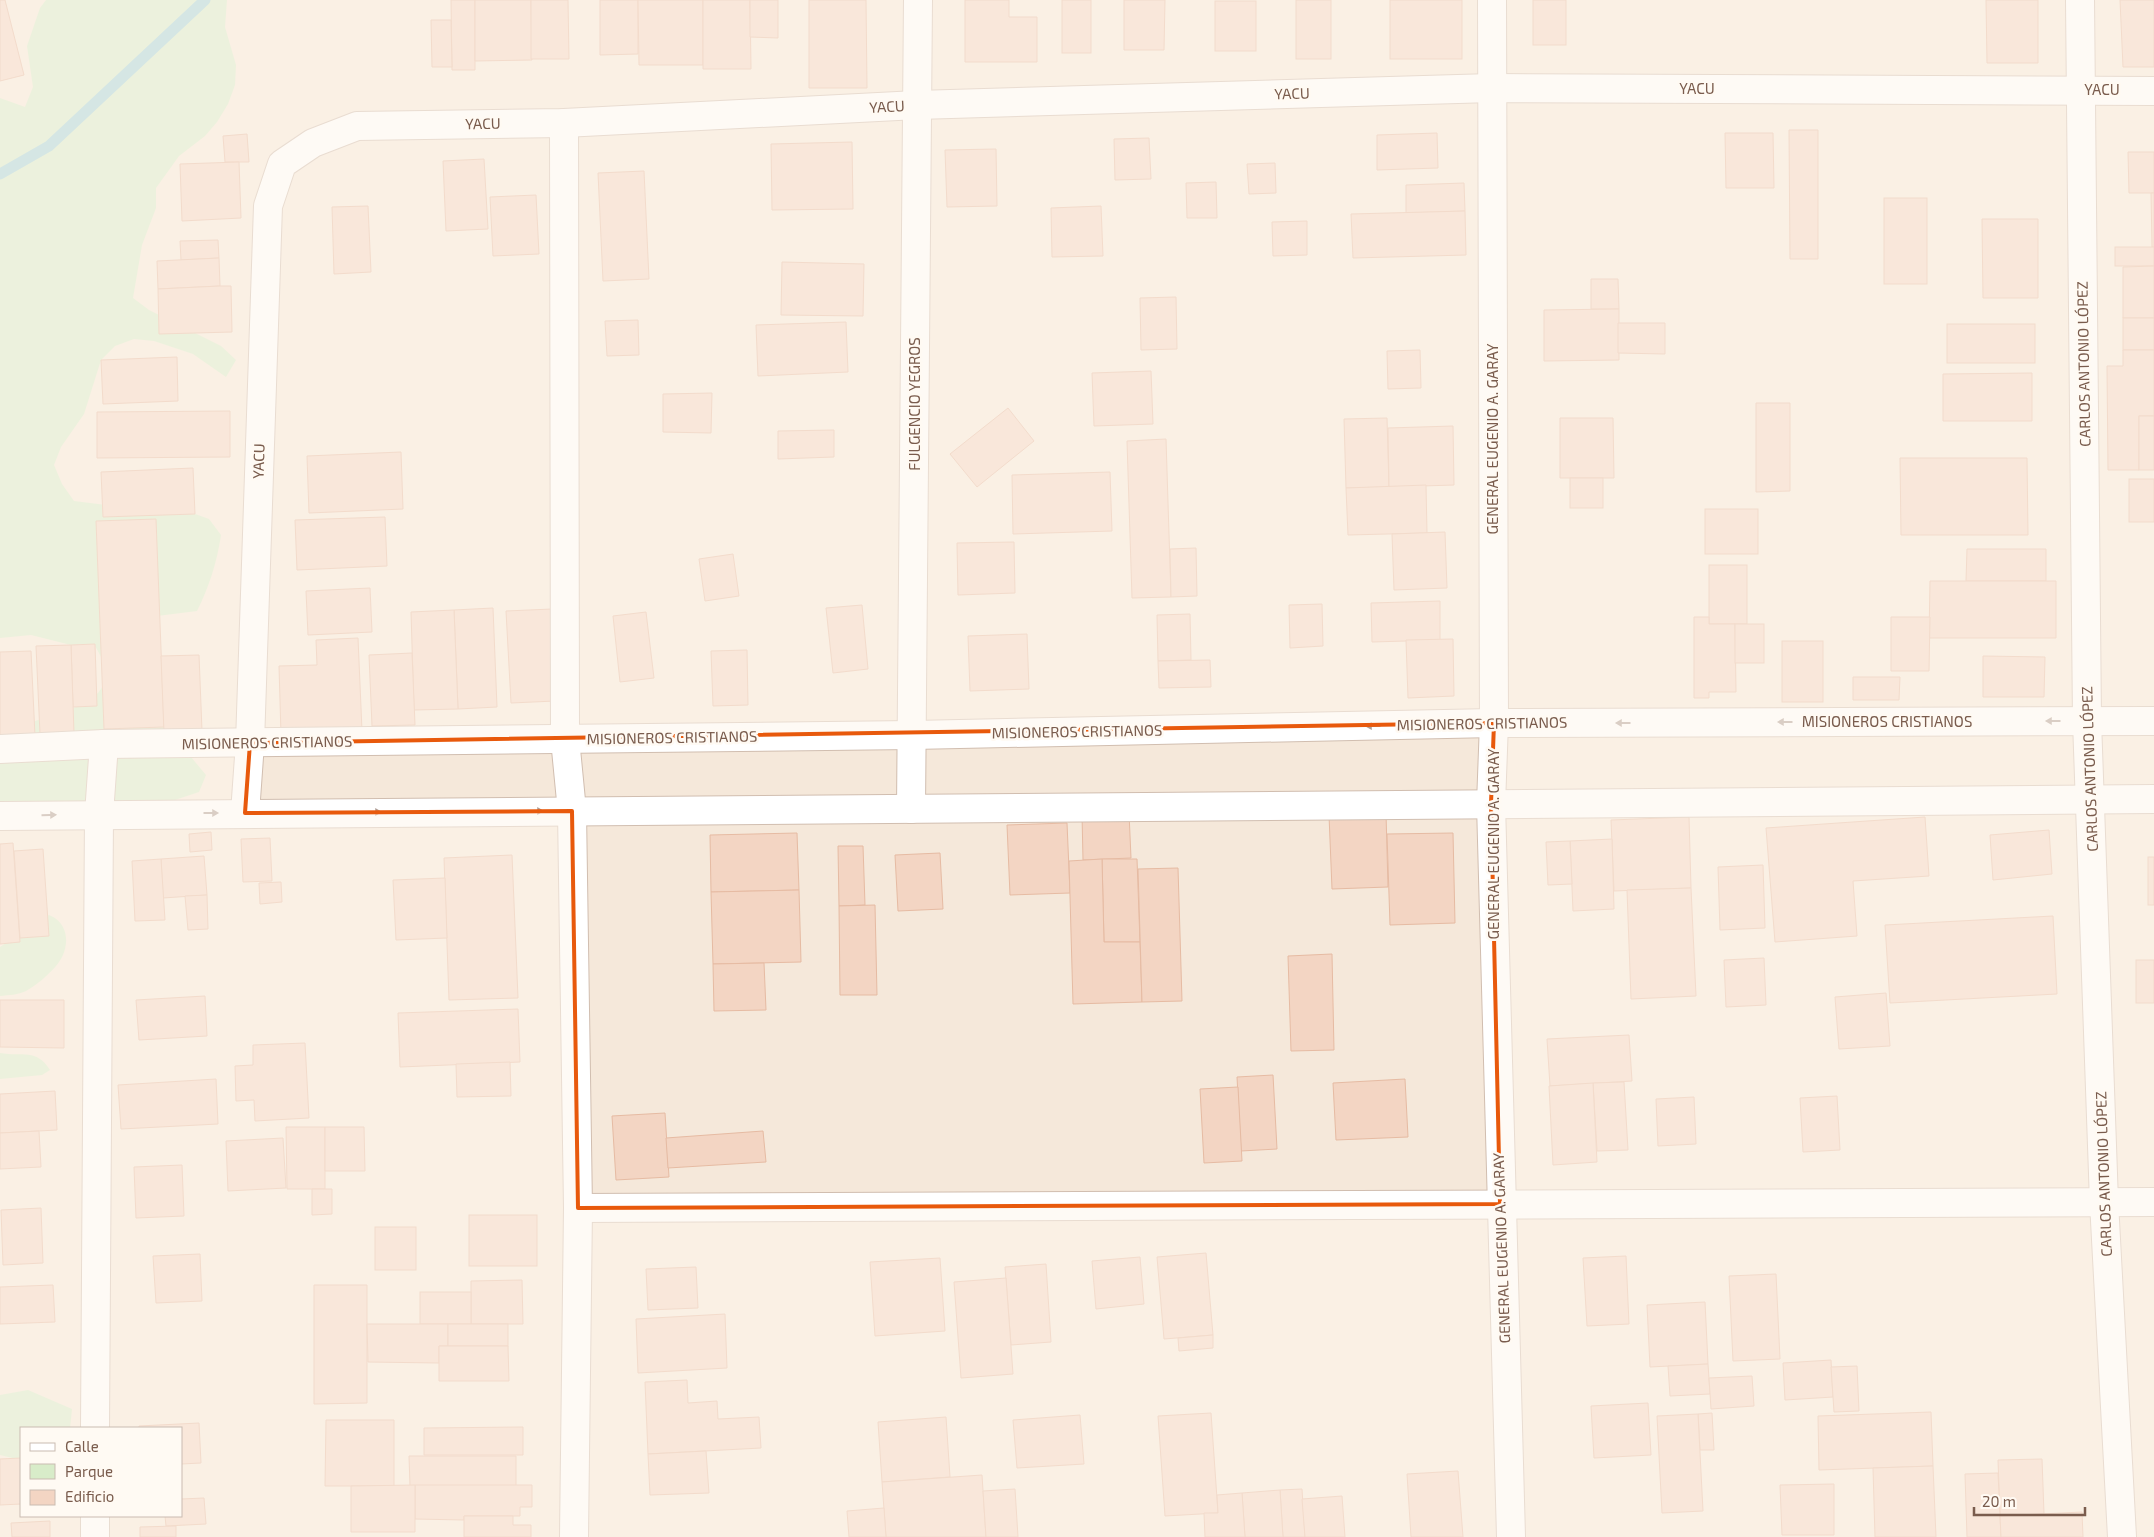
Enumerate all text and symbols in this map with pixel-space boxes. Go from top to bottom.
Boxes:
street label: YACU [1679,79,1715,97]
street label: YACU [2084,80,2120,98]
street label: YACU [1274,83,1310,103]
street label: YACU [869,96,905,116]
street label: YACU [465,114,501,132]
street label: CARLOS ANTONIO LÓPEZ [2073,281,2093,447]
street label: FULGENCIO YEGROS [905,337,923,471]
street label: GENERAL EUGENIO A. GARAY [1483,343,1501,535]
street label: YACU [248,443,268,479]
street label: CARLOS ANTONIO LÓPEZ [2077,686,2101,852]
street label: MISIONEROS CRISTIANOS [1802,712,1972,730]
street label: MISIONEROS CRISTIANOS [1397,713,1567,733]
one-way arrow [2045,717,2061,725]
one-way arrow [1777,718,1793,726]
one-way arrow [1615,719,1631,727]
street label: MISIONEROS CRISTIANOS [992,721,1162,741]
one-way arrow [1365,722,1381,730]
street label: MISIONEROS CRISTIANOS [587,727,757,747]
street label: MISIONEROS CRISTIANOS [182,732,352,752]
street label: GENERAL EUGENIO A. GARAY [1484,748,1502,940]
one-way arrow [528,807,544,815]
one-way arrow [366,808,382,816]
one-way arrow [203,809,219,817]
one-way arrow [41,811,57,819]
street label: CARLOS ANTONIO LÓPEZ [2091,1091,2115,1257]
street label: GENERAL EUGENIO A. GARAY [1489,1152,1513,1344]
legend [20,1427,182,1517]
text: Calle [65,1437,99,1455]
text: Parque [65,1462,113,1480]
scale bar [1974,1484,2085,1516]
text: Edificio [65,1487,114,1505]
text: 20 m [1982,1492,2016,1510]

